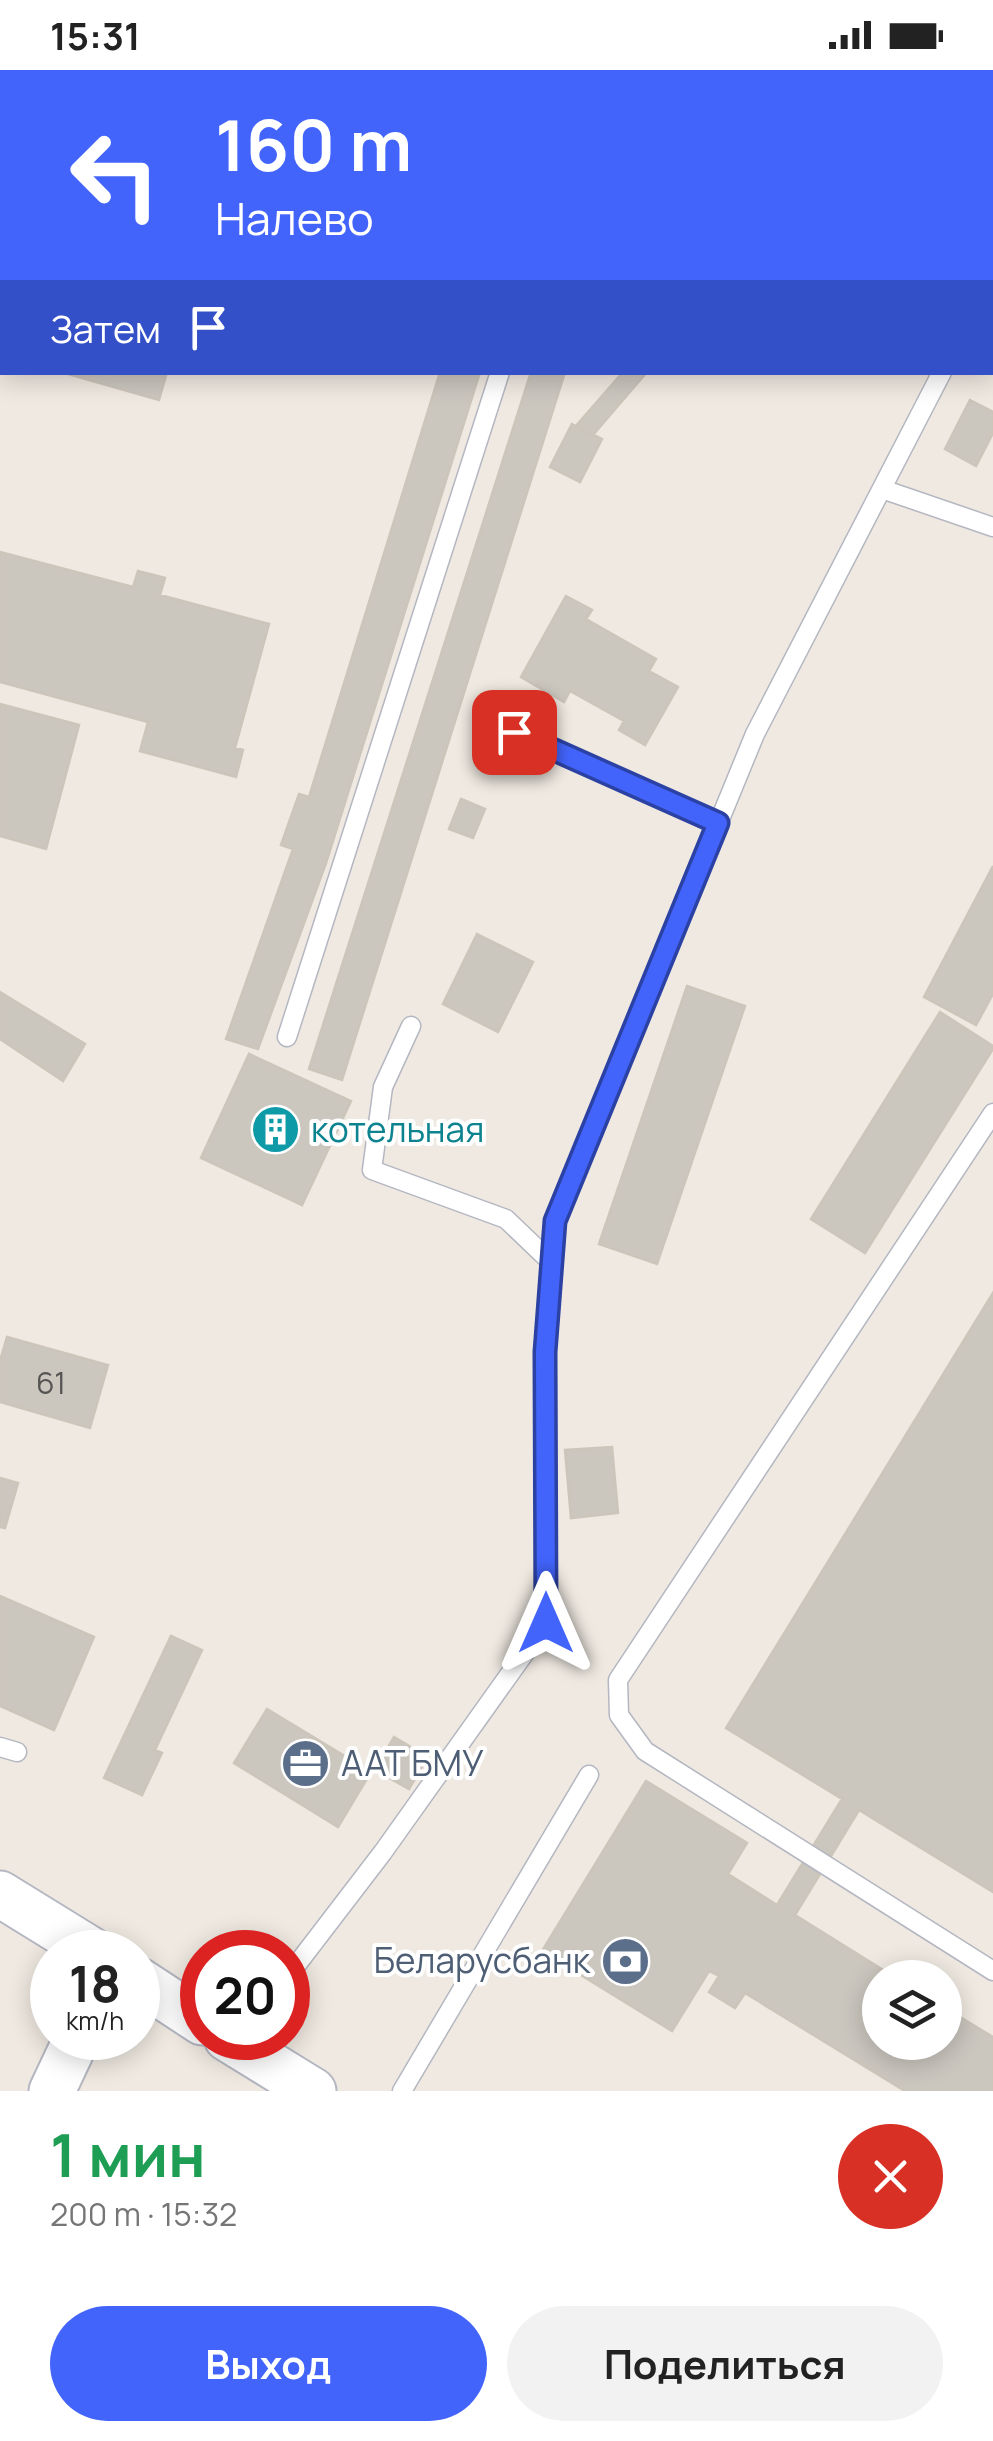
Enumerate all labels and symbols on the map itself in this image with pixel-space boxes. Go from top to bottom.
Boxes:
pin [472,690,557,775]
building icon: котельная [250,1104,302,1156]
place label: котельная [311,1105,484,1153]
house number: 61 [36,1362,66,1403]
position arrow [494,1571,598,1675]
office icon: ААТ БМУ [280,1738,332,1790]
place label: ААТ БМУ [341,1739,484,1787]
speed limit sign: 20 [180,1930,310,2060]
bank icon: Беларусбанк [599,1935,651,1987]
place label: Беларусбанк [374,1936,592,1984]

